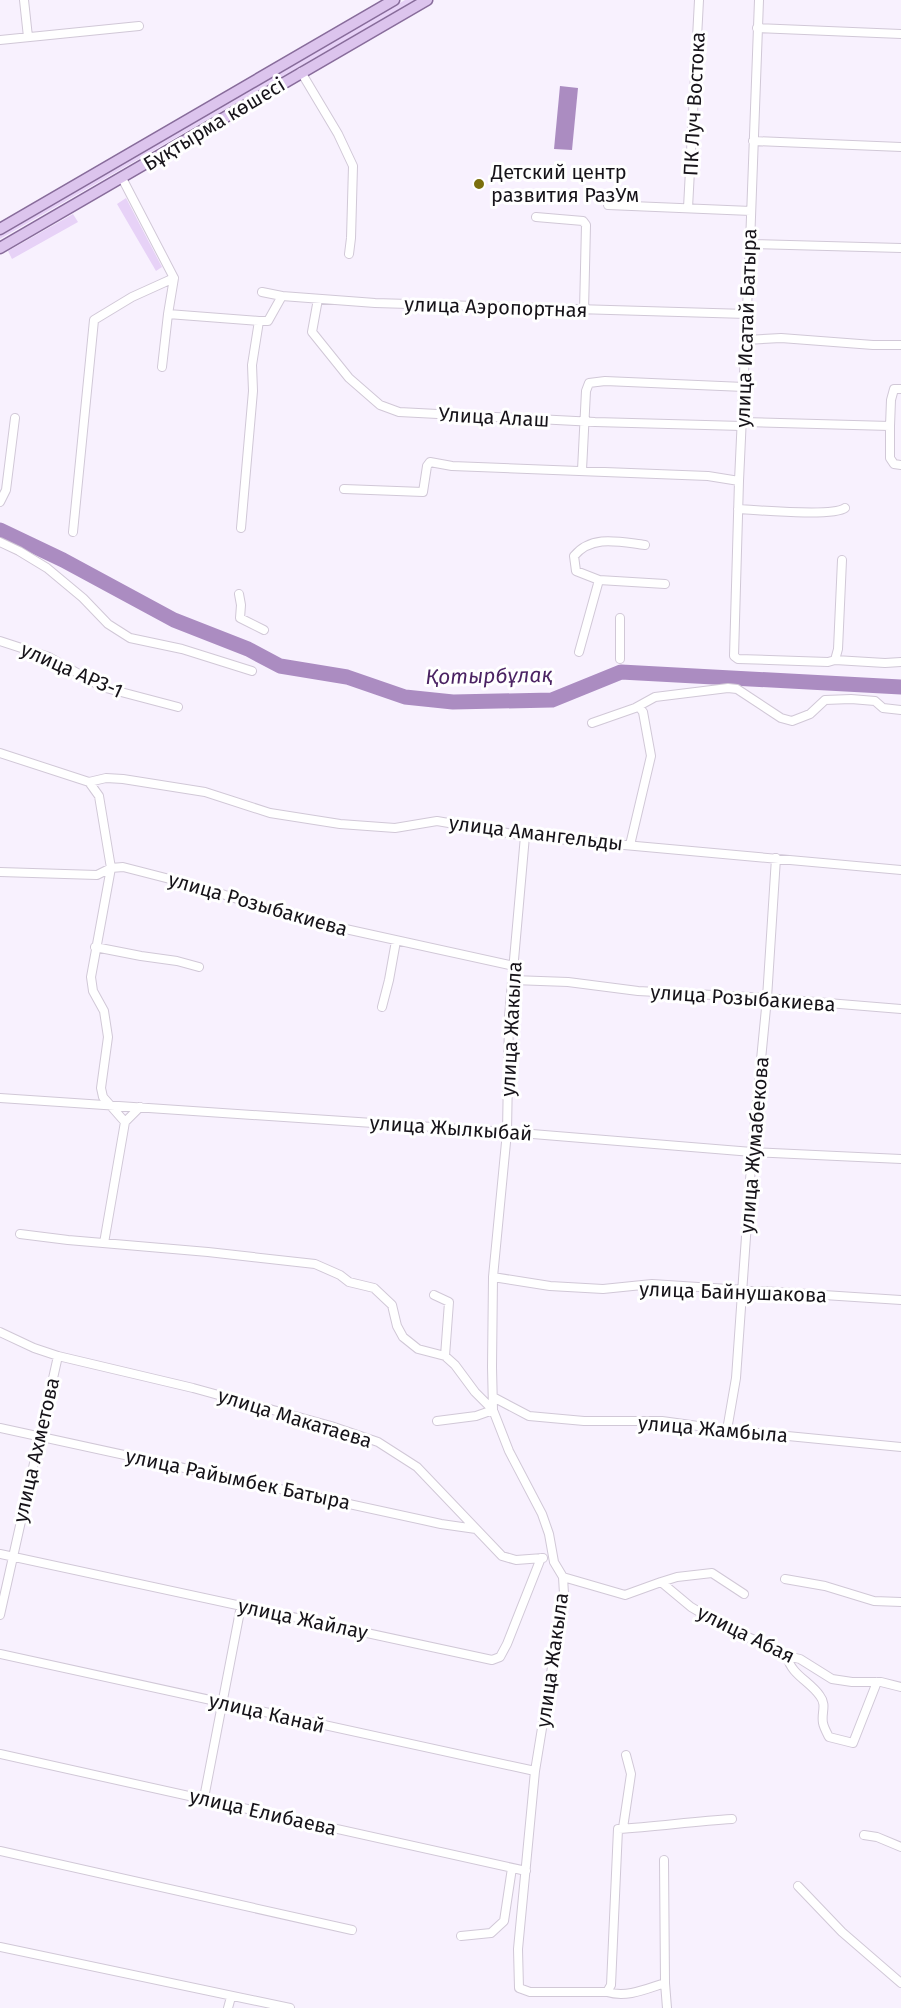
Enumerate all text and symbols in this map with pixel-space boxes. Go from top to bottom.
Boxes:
street label: ПК Луч Востока [678,31,710,177]
street label: Бұқтырма көшесі [139,72,289,176]
place label: Детский центр развития РазУм [490,160,639,207]
marker: Детский центр развития РазУм [472,177,486,191]
street label: улица Исатай Батыра [731,228,761,428]
street label: улица Аэропортная [404,292,588,322]
street label: Улица Алаш [438,402,550,432]
street label: улица АРЗ-1 [17,637,127,703]
water label: Қотырбұлақ [425,662,553,690]
street label: улица Амангельды [448,810,624,856]
street label: улица Розыбакиева [166,867,350,941]
street label: улица Жакыла [495,961,527,1097]
street label: улица Розыбакиева [650,980,836,1016]
street label: улица Жумабекова [734,1055,774,1235]
street label: улица Жылкыбай [369,1110,533,1146]
street label: улица Байнушакова [639,1277,827,1307]
street label: улица Ахметова [8,1375,64,1525]
street label: улица Макатаева [215,1383,375,1453]
street label: улица Жамбыла [637,1410,789,1448]
street label: улица Райымбек Батыра [124,1443,352,1515]
street label: улица Жакыла [531,1591,573,1729]
street label: улица Жайлау [236,1594,370,1645]
street label: улица Абая [693,1600,799,1668]
street label: улица Канай [207,1688,327,1738]
street label: улица Елибаева [187,1783,339,1841]

